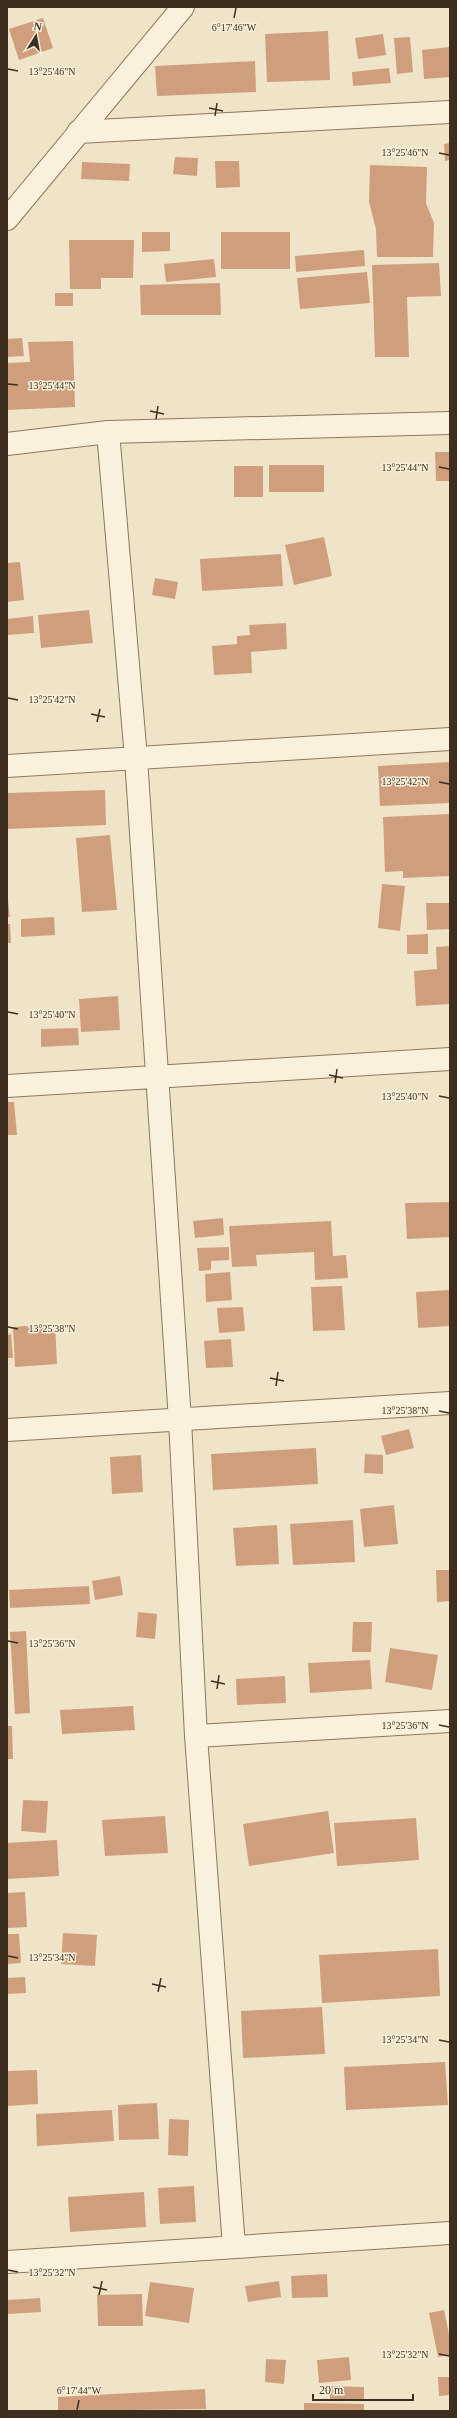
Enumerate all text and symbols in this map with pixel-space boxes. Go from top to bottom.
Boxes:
north arrow [16,16,56,56]
text: N [33,20,43,33]
text: 6°17'46"W [212,22,257,33]
text: 13°25'46"N [28,66,76,77]
text: 13°25'46"N [381,147,429,158]
text: 13°25'44"N [28,380,76,391]
text: 13°25'44"N [381,462,429,473]
text: 13°25'42"N [28,694,76,705]
text: 13°25'42"N [381,776,429,787]
text: 13°25'40"N [28,1009,76,1020]
text: 13°25'40"N [381,1091,429,1102]
text: 13°25'38"N [28,1323,76,1334]
text: 13°25'38"N [381,1405,429,1416]
text: 13°25'36"N [28,1638,76,1649]
text: 13°25'36"N [381,1720,429,1731]
text: 13°25'34"N [28,1952,76,1963]
text: 13°25'34"N [381,2034,429,2045]
text: 13°25'32"N [28,2267,76,2278]
text: 13°25'32"N [381,2349,429,2360]
scale bar [313,2376,413,2402]
text: 20 m [319,2383,344,2397]
text: 6°17'44"W [57,2385,102,2396]

